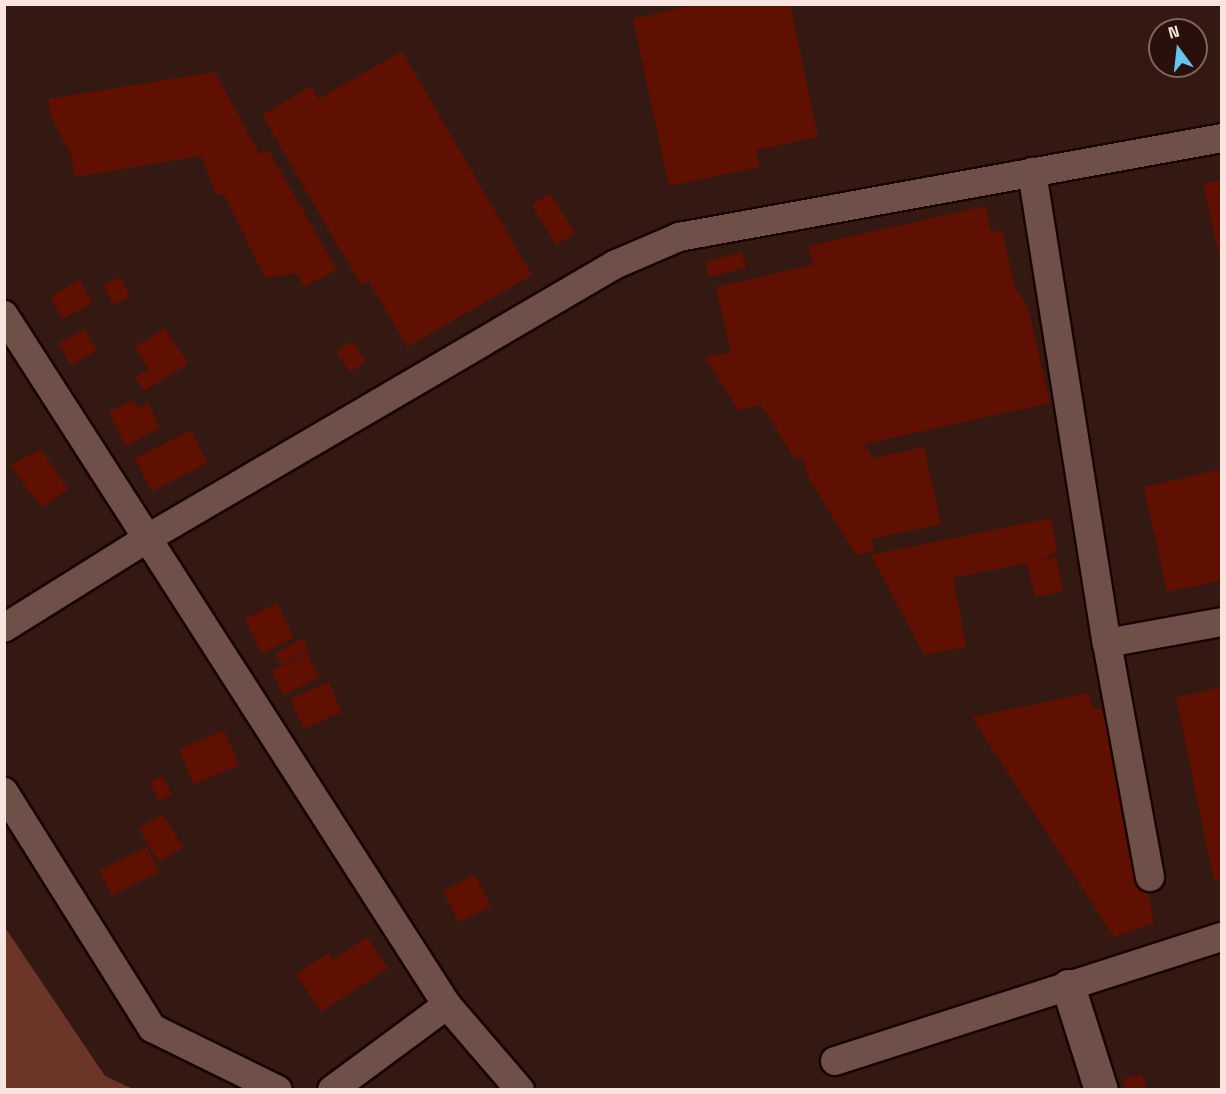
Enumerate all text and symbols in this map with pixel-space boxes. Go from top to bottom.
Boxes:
north arrow [1148,18,1208,78]
text: N [1166,21,1182,44]

